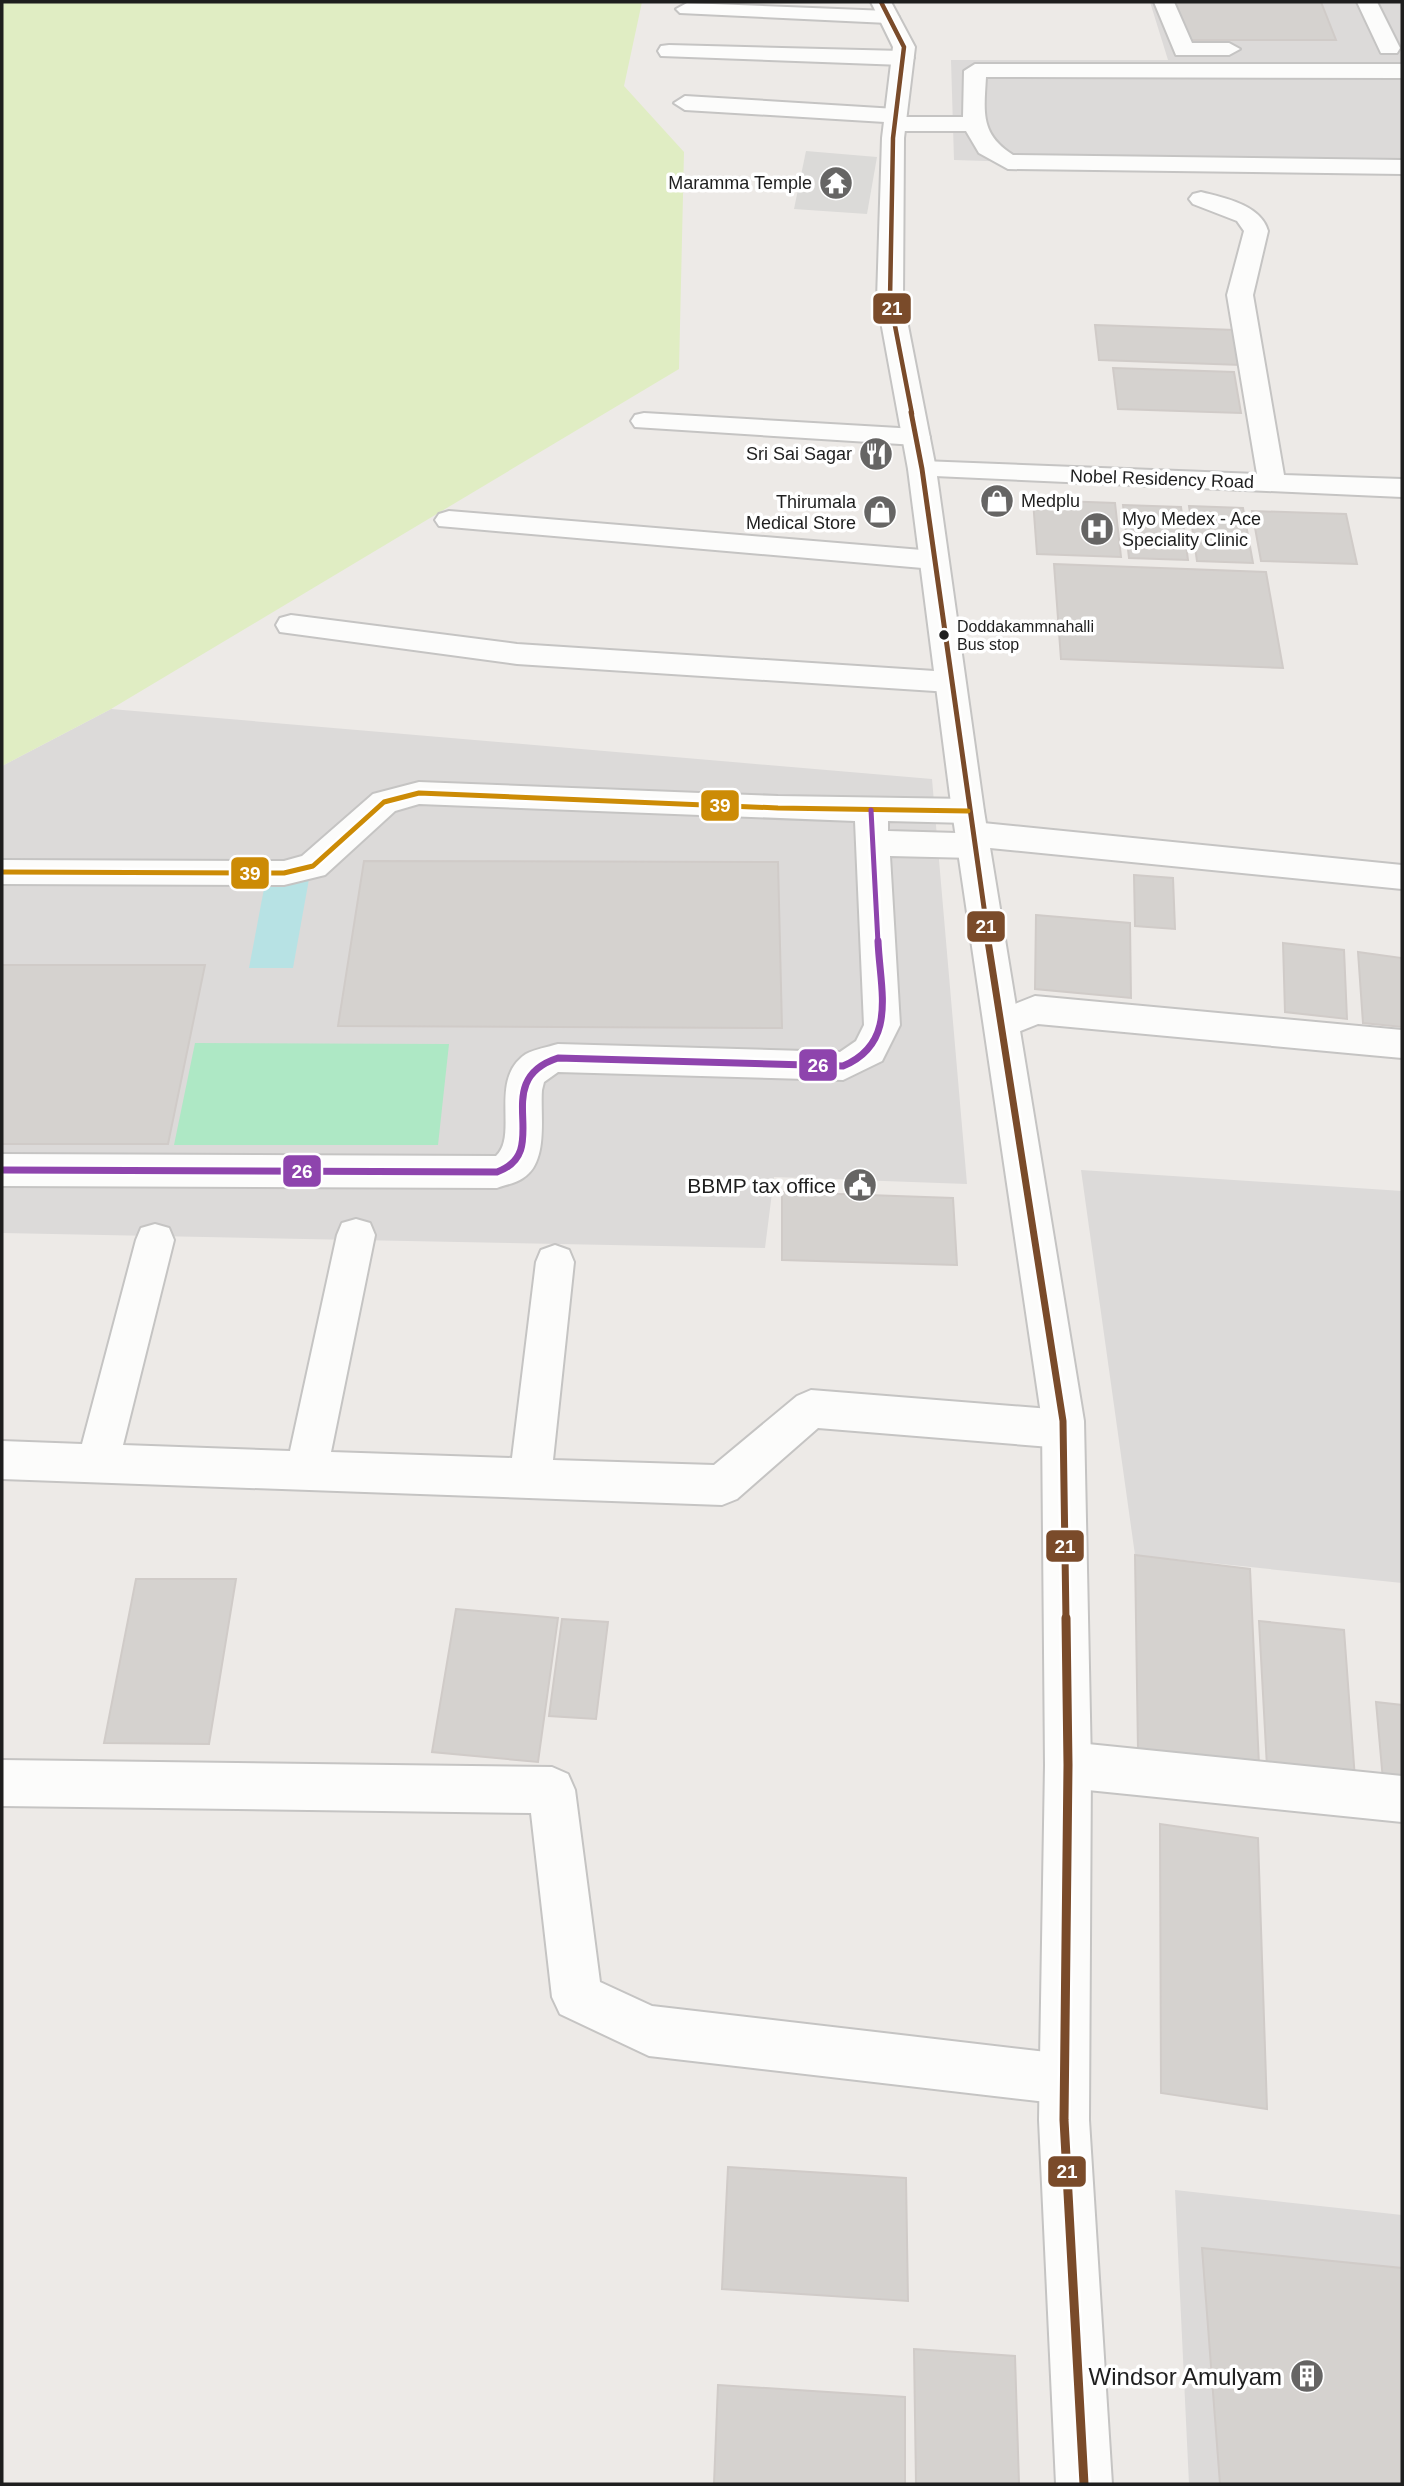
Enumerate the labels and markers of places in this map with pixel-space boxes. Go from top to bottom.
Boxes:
temple icon: Maramma Temple [817,164,855,202]
place label: Maramma Temple [668,173,812,193]
restaurant icon: Sri Sai Sagar [857,435,895,473]
place label: Sri Sai Sagar [746,444,852,464]
shop icon: Medplu [978,482,1016,520]
place label: Medplu [1021,491,1080,511]
place label: Thirumala Medical Store [746,492,857,533]
shop icon: Thirumala Medical Store [861,493,899,531]
place label: Myo Medex - Ace Speciality Clinic [1122,509,1261,550]
hospital icon: Myo Medex - Ace Speciality Clinic [1078,510,1116,548]
place label: Doddakammnahalli Bus stop [957,618,1094,653]
marker: Doddakammnahalli Bus stop [937,628,951,642]
public building icon: BBMP tax office [841,1166,879,1204]
place label: BBMP tax office [687,1174,836,1197]
building icon: Windsor Amulyam [1288,2357,1326,2395]
place label: Windsor Amulyam [1089,2363,1282,2390]

